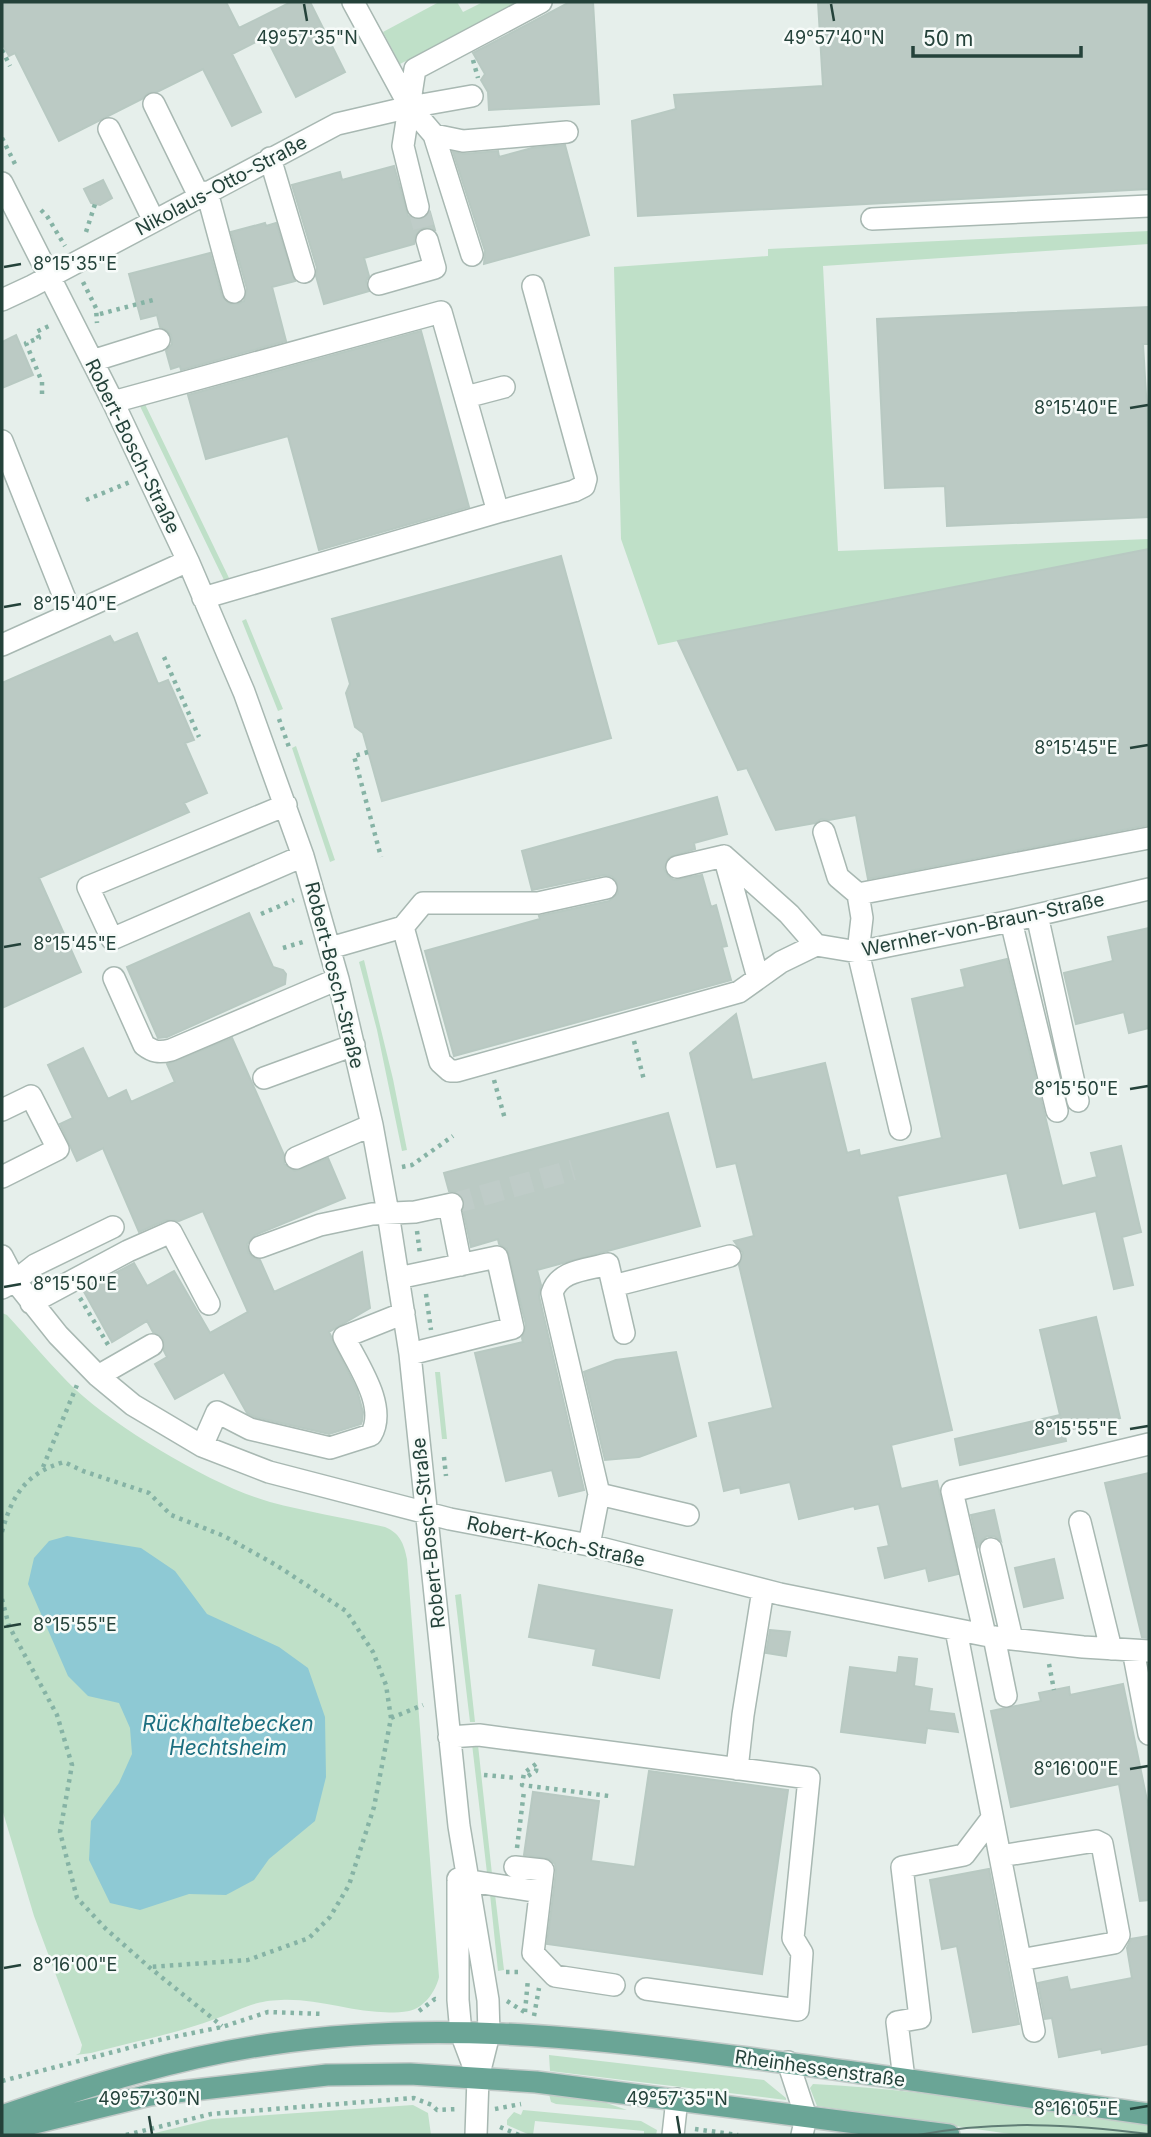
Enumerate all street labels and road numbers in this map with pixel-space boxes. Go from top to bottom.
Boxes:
street label: Nikolaus-Otto-Straße [131,130,311,240]
street label: Robert-Bosch-Straße [80,355,185,537]
street label: Robert-Bosch-Straße [300,879,369,1071]
street label: Wernher-von-Braun-Straße [860,888,1106,961]
street label: Robert-Bosch-Straße [407,1436,450,1630]
street label: Robert-Koch-Straße [465,1511,647,1572]
street label: Rheinhessenstraße [733,2045,907,2092]

